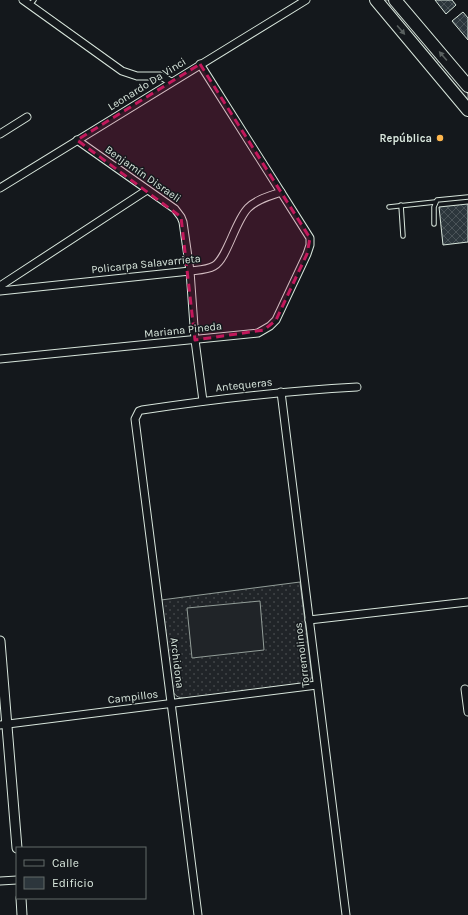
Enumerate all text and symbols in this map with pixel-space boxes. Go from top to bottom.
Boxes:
one-way arrow [396,25,405,35]
one-way arrow [438,51,447,62]
street label: Leonardo Da Vinci [106,55,188,113]
place label: República [380,132,432,145]
marker: República [435,133,445,143]
street label: Benjamín Disraeli [102,143,184,205]
street label: Policarpa Salavarrieta [91,252,201,276]
street label: Mariana Pineda [143,319,223,341]
street label: Antequeras [215,376,273,394]
street label: Torremolinos [292,622,312,688]
street label: Archidona [167,637,187,689]
street label: Campillos [107,687,159,707]
legend [16,847,146,899]
text: Calle [52,856,79,870]
text: Edificio [52,876,93,890]

